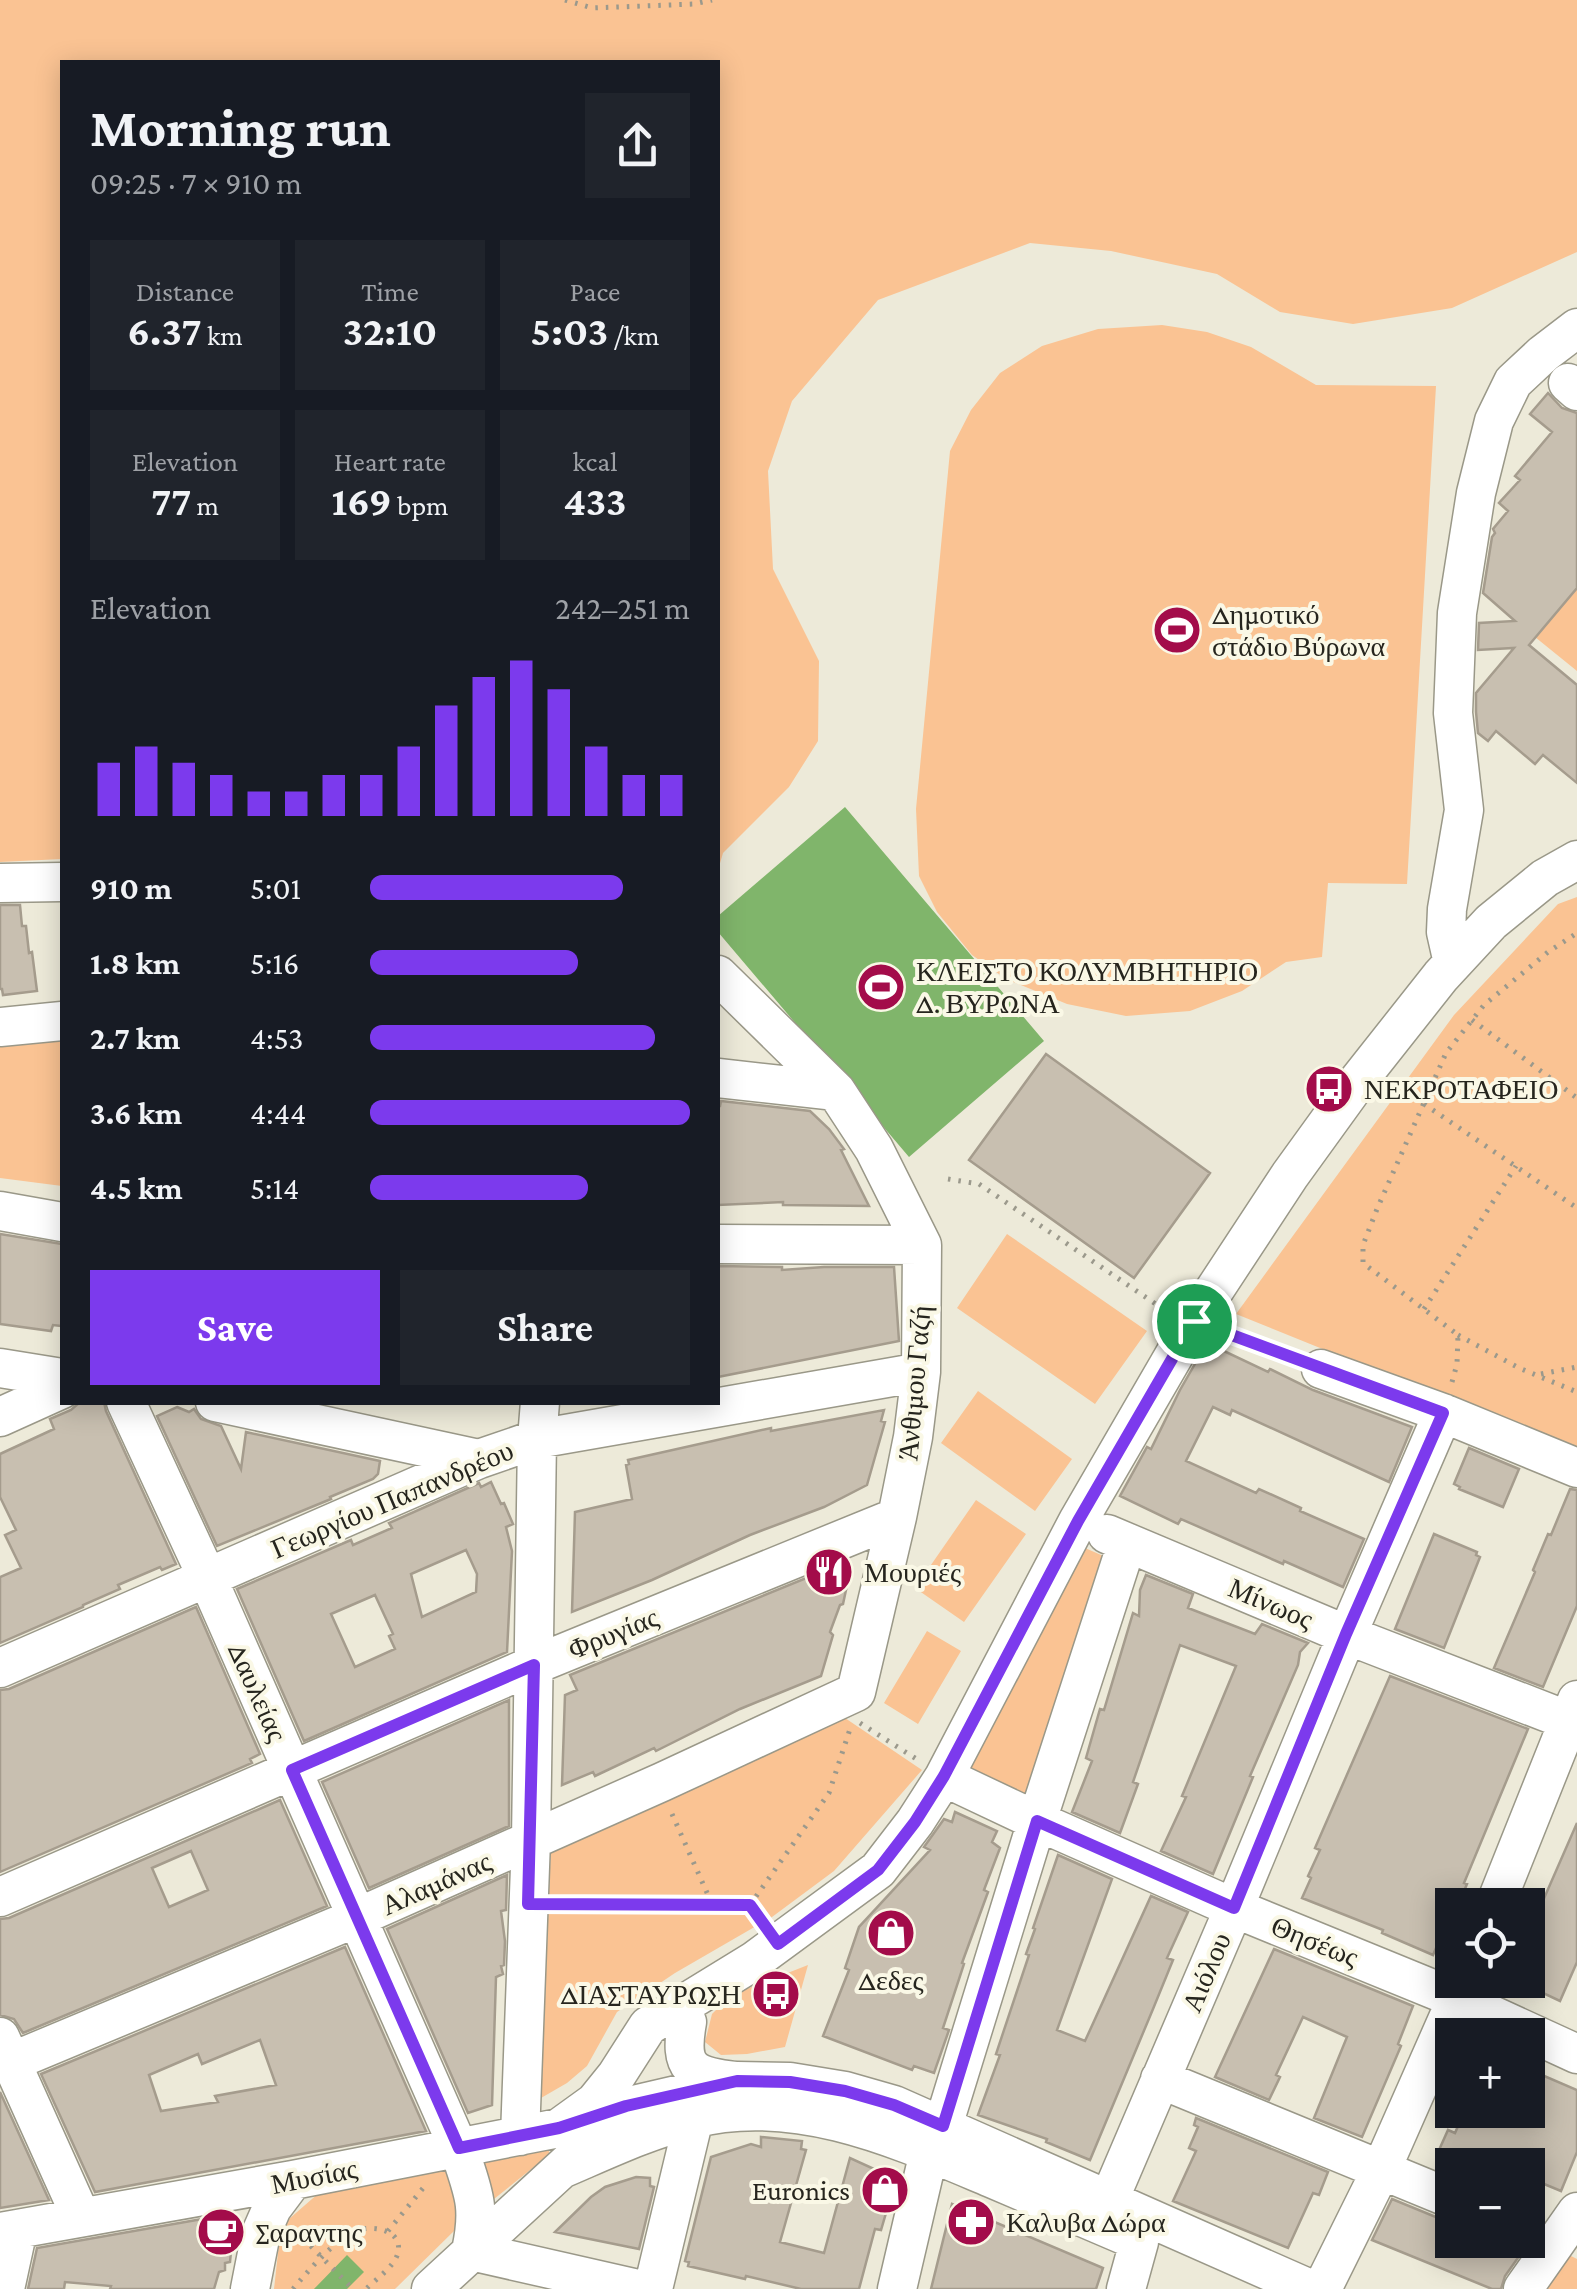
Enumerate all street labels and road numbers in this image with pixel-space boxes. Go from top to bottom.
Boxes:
street label: Άνθιμου Γαζή [892,1304,937,1462]
street label: Γεωργίου Παπανδρέου [267,1434,518,1564]
street label: Μίνωος [1224,1572,1318,1635]
street label: Φρυγίας [564,1601,663,1665]
street label: Δαυλείας [222,1638,293,1746]
street label: Αλαμάνας [377,1846,496,1921]
street label: Θησέως [1267,1910,1363,1973]
street label: Αιόλου [1176,1928,1237,2017]
street label: Μυσίας [268,2153,360,2200]

